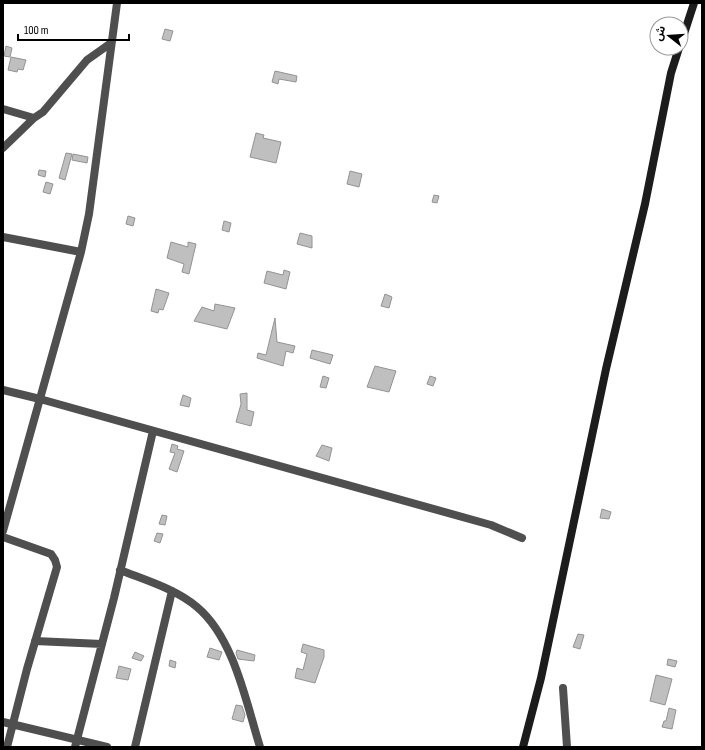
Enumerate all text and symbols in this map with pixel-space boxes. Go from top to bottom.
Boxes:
scale bar [18,16,129,42]
north arrow [649,16,689,56]
text: 100 m [24,23,49,38]
text: ش [651,24,668,42]

